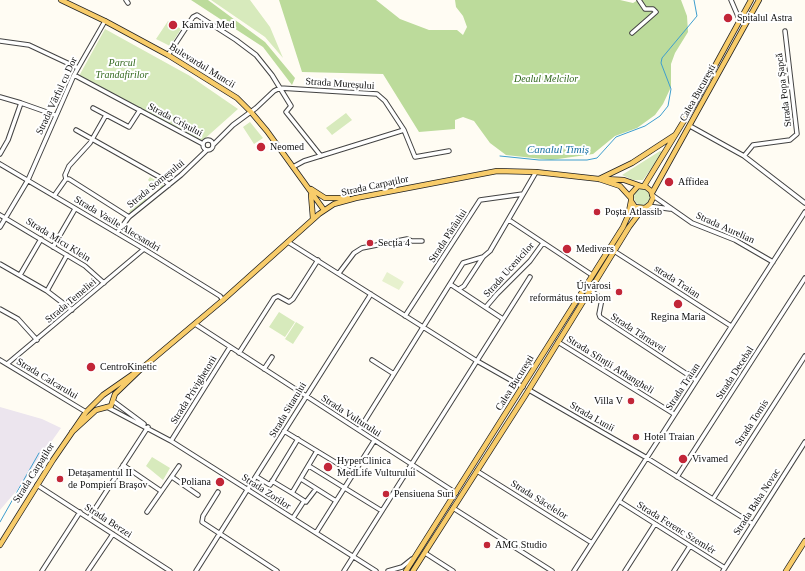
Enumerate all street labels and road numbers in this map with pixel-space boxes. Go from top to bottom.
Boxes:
street label: Bulevardul Muncii [167,41,237,91]
street label: Strada Popa Șapcă [774,52,794,128]
street label: Strada Vârful cu Dor [34,55,80,137]
street label: Calea București [677,62,719,124]
street label: Strada Mureșului [305,76,375,92]
street label: Strada Crișului [146,101,204,139]
street label: Strada Someșului [125,157,187,211]
street label: Strada Carpaților [340,173,410,199]
street label: Strada Vasile Alecsandri [72,194,162,254]
street label: Strada Pârâului [426,207,470,265]
street label: Strada Aurelian [694,210,756,246]
street label: Strada Micu Klein [23,215,93,265]
street label: Strada Ucenicilor [481,240,537,300]
street label: strada Traian [652,263,702,301]
street label: Strada Temeliei [43,276,99,326]
street label: Strada Târnavei [608,311,668,355]
street label: Strada Sfinții Arhangheli [564,333,656,397]
street label: Strada Decebal [713,344,757,402]
street label: Strada Privighetorii [168,353,220,427]
street label: Calea București [493,353,537,413]
street label: Strada Calcarului [14,356,80,402]
street label: Strada Traian [663,361,703,413]
street label: Strada Sitarului [267,380,309,440]
street label: Strada Vulturului [319,392,383,440]
street label: Strada Tomis [733,398,771,448]
street label: Strada Lunii [567,399,617,435]
street label: Strada Carpaților [11,441,57,505]
street label: Strada Baba Novac [731,466,783,538]
street label: Strada Zorilor [239,472,293,512]
street label: Strada Săcelelor [508,478,570,522]
street label: Strada Ferenc Szemlér [634,499,718,557]
street label: Strada Berzei [82,501,134,541]

